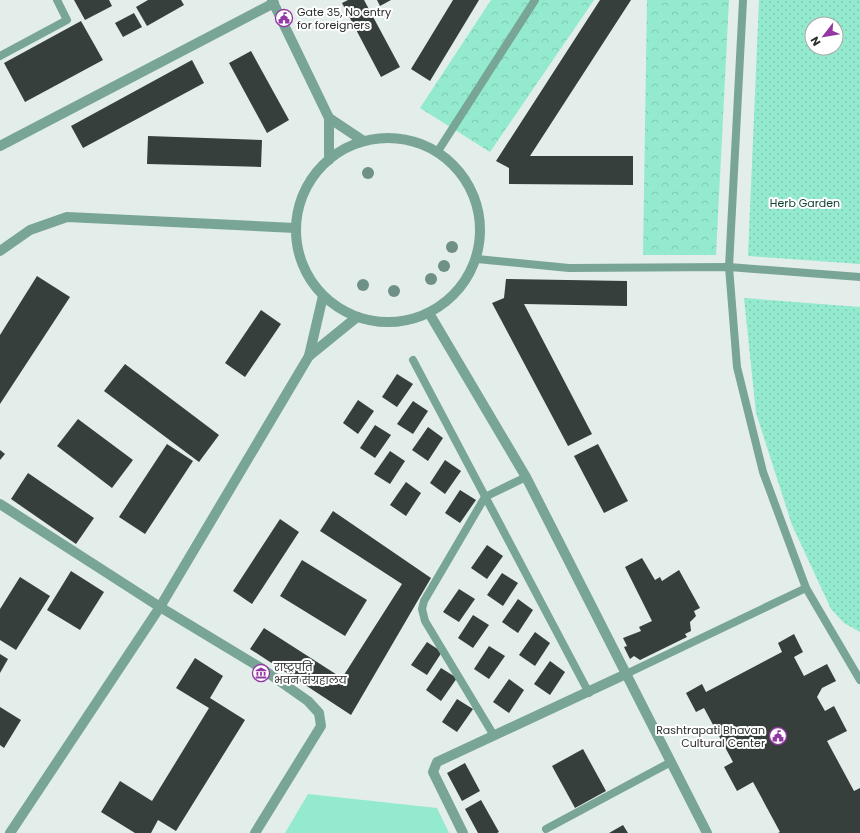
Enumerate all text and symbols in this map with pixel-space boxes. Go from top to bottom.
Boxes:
place label: Gate 35, No entry for foreigners [297,4,392,33]
public building icon: Gate 35, No entry for foreigners [274,8,294,28]
north arrow [804,16,844,56]
text: N [806,33,824,49]
park label: Herb Garden [770,195,840,211]
place label: राष्ट्रपति भवन संग्रहालय [273,659,348,688]
museum icon: राष्ट्रपति भवन संग्रहालय [251,663,271,683]
place label: Rashtrapati Bhavan Cultural Center [656,722,765,751]
public building icon: Rashtrapati Bhavan Cultural Center [768,726,788,746]

